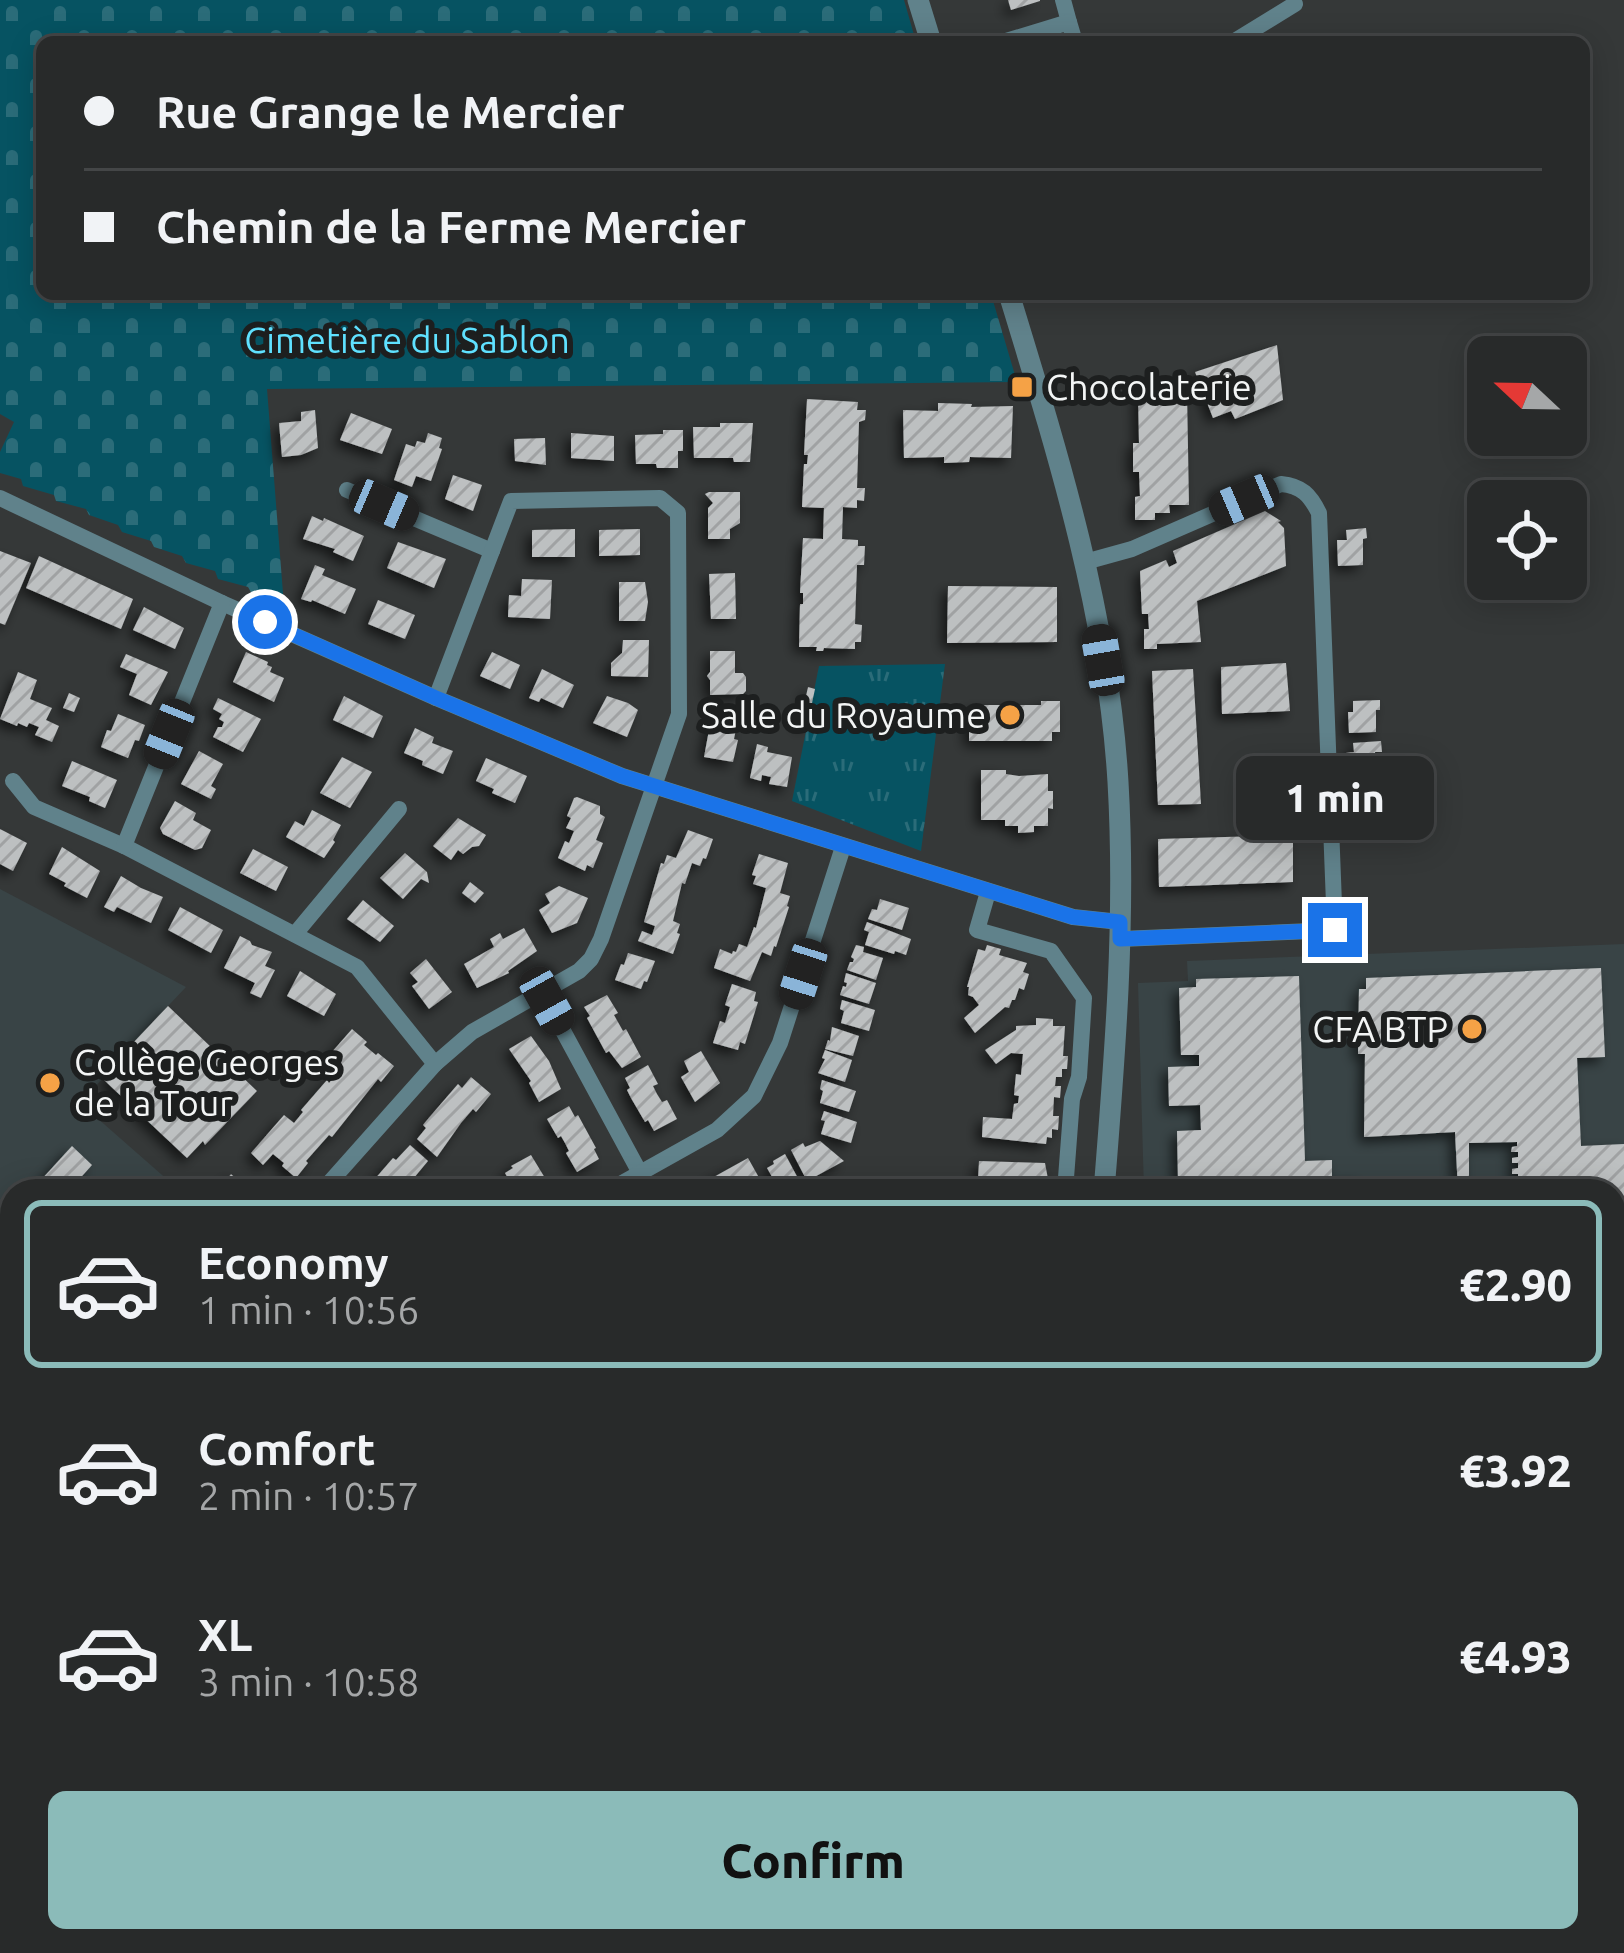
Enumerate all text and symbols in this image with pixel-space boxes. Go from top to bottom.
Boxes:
text: Rue Grange le Mercier [156,86,625,137]
text: Chemin de la Ferme Mercier [156,201,746,252]
park label: Cimetière du Sablon [244,319,570,360]
north arrow [1467,336,1587,456]
map controls [1467,336,1587,600]
place label: Chocolaterie [1046,366,1252,407]
marker: Chocolaterie [1009,374,1035,400]
car [1204,469,1284,531]
car [344,474,424,536]
button: locate [1467,480,1587,600]
route start [238,595,292,649]
car [1079,621,1127,699]
car [139,694,199,774]
place label: Salle du Royaume [701,694,986,735]
marker: Salle du Royaume [997,702,1023,728]
callout: 1 min [1236,756,1434,840]
text: 1 min [1285,776,1385,819]
route end [1308,903,1362,957]
car [775,934,831,1014]
car [514,961,580,1041]
place label: CFA BTP [1312,1008,1448,1049]
marker: CFA BTP [1459,1016,1485,1042]
place label: Collège Georges de la Tour [74,1041,339,1123]
marker: Collège Georges de la Tour [37,1070,63,1096]
icon: car [54,1230,162,1338]
text: Economy [198,1237,389,1288]
text: €2.90 [1459,1259,1572,1310]
text: 1 min · 10:56 [198,1288,419,1331]
icon: car [54,1416,162,1524]
text: Comfort [198,1423,375,1474]
text: €3.92 [1459,1445,1572,1496]
text: 2 min · 10:57 [198,1474,419,1517]
icon: car [54,1602,162,1710]
text: XL [198,1609,252,1660]
text: €4.93 [1459,1631,1572,1682]
text: 3 min · 10:58 [198,1660,419,1703]
button: Confirm [48,1791,1578,1929]

